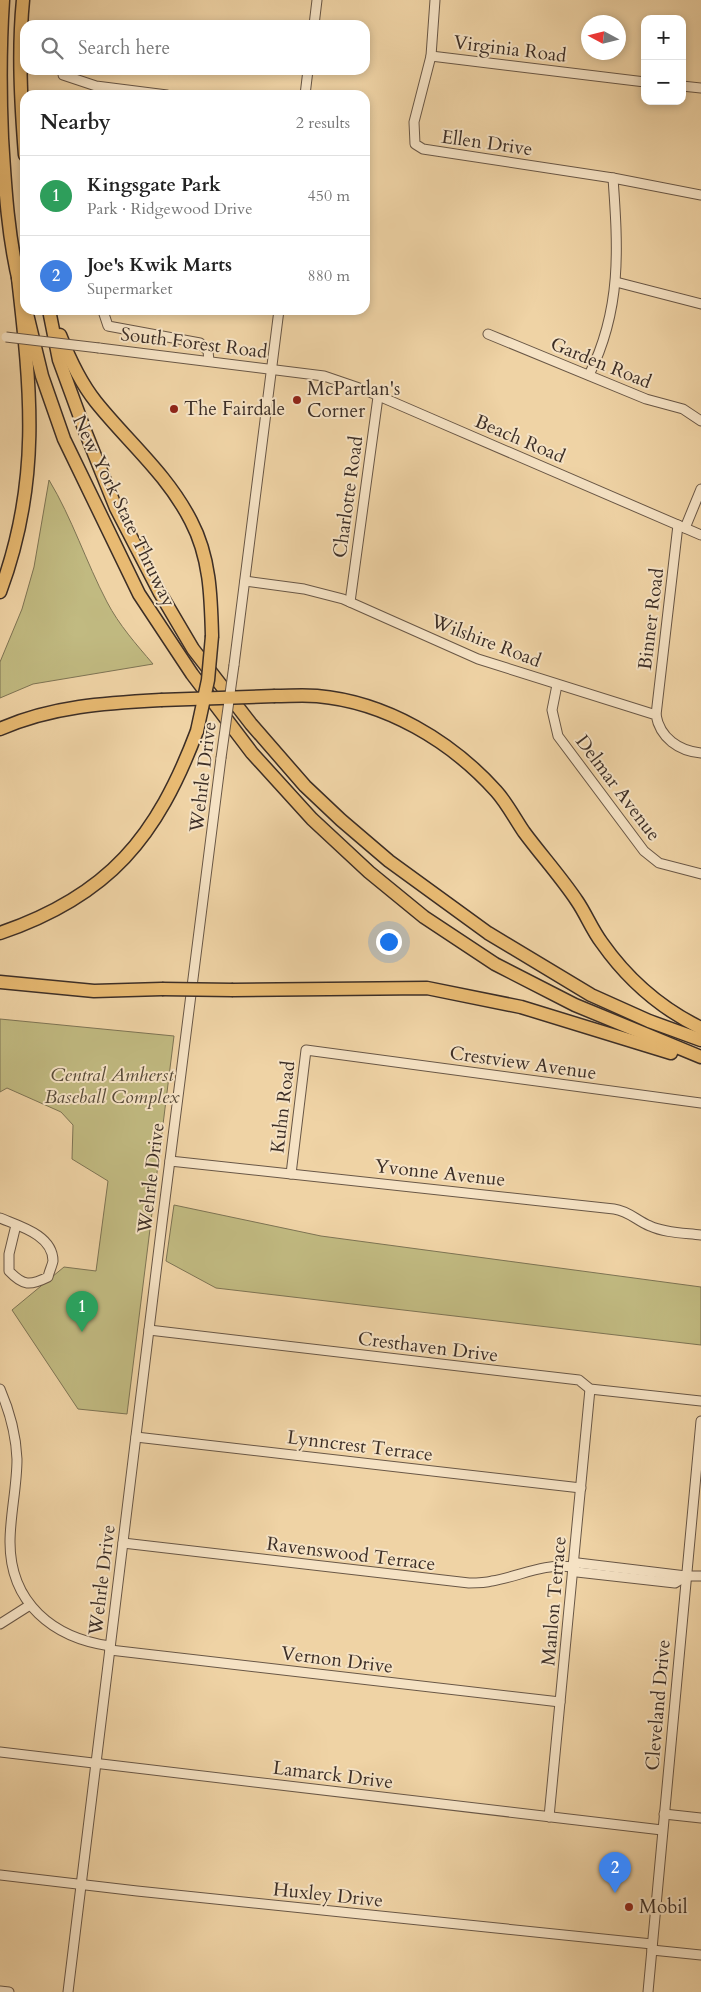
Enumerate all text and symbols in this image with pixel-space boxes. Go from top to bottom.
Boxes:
north arrow [581,15,626,60]
map controls [641,15,686,105]
button: + [641,15,686,60]
search box [20,20,370,75]
street label: Virginia Road [452,29,568,69]
icon: search [38,34,66,62]
text: Search here [78,35,170,61]
button: − [641,60,686,105]
text: Nearby [40,108,111,137]
text: 2 results [296,112,350,134]
street label: Ellen Drive [440,124,534,162]
text: Kingsgate Park [87,172,221,198]
text: 1 [52,185,60,207]
text: 450 m [308,185,350,207]
text: Park · Ridgewood Drive [87,198,252,220]
text: Joe's Kwik Marts [87,252,232,278]
text: 2 [52,265,60,287]
text: 880 m [308,265,350,287]
text: Supermarket [87,278,173,300]
street label: South Forest Road [119,321,269,365]
street label: Garden Road [547,331,655,395]
place label: McPartlan's Corner [307,376,400,424]
marker: McPartlan's Corner [291,394,303,406]
place label: The Fairdale [184,396,285,422]
marker: The Fairdale [168,403,180,415]
street label: Beach Road [471,408,569,470]
street label: New York State Thruway [66,411,182,611]
street label: Charlotte Road [327,434,369,560]
street label: Binner Road [632,567,670,671]
street label: Wilshire Road [426,608,545,674]
street label: Wehrle Drive [183,720,223,835]
street label: Delmar Avenue [569,730,667,846]
your location [376,929,402,955]
street label: Crestview Avenue [448,1040,598,1086]
street label: Kuhn Road [264,1059,302,1155]
park label: Central Amherst Baseball Complex [44,1062,180,1110]
street label: Wehrle Drive [131,1121,171,1236]
street label: Yvonne Avenue [373,1153,507,1193]
pin: 1 [66,1291,98,1332]
street label: Cresthaven Drive [356,1325,500,1369]
street label: Lynncrest Terrace [286,1424,434,1468]
street label: Wehrle Drive [82,1523,122,1638]
street label: Ravenswood Terrace [265,1531,437,1577]
street label: Manlon Terrace [535,1535,573,1667]
street label: Cleveland Drive [639,1638,677,1772]
street label: Vernon Drive [280,1640,394,1680]
street label: Lamarck Drive [271,1755,395,1795]
pin: 2 [599,1852,631,1893]
street label: Huxley Drive [272,1876,384,1914]
place label: Mobil [639,1894,688,1920]
marker: Mobil [623,1901,635,1913]

